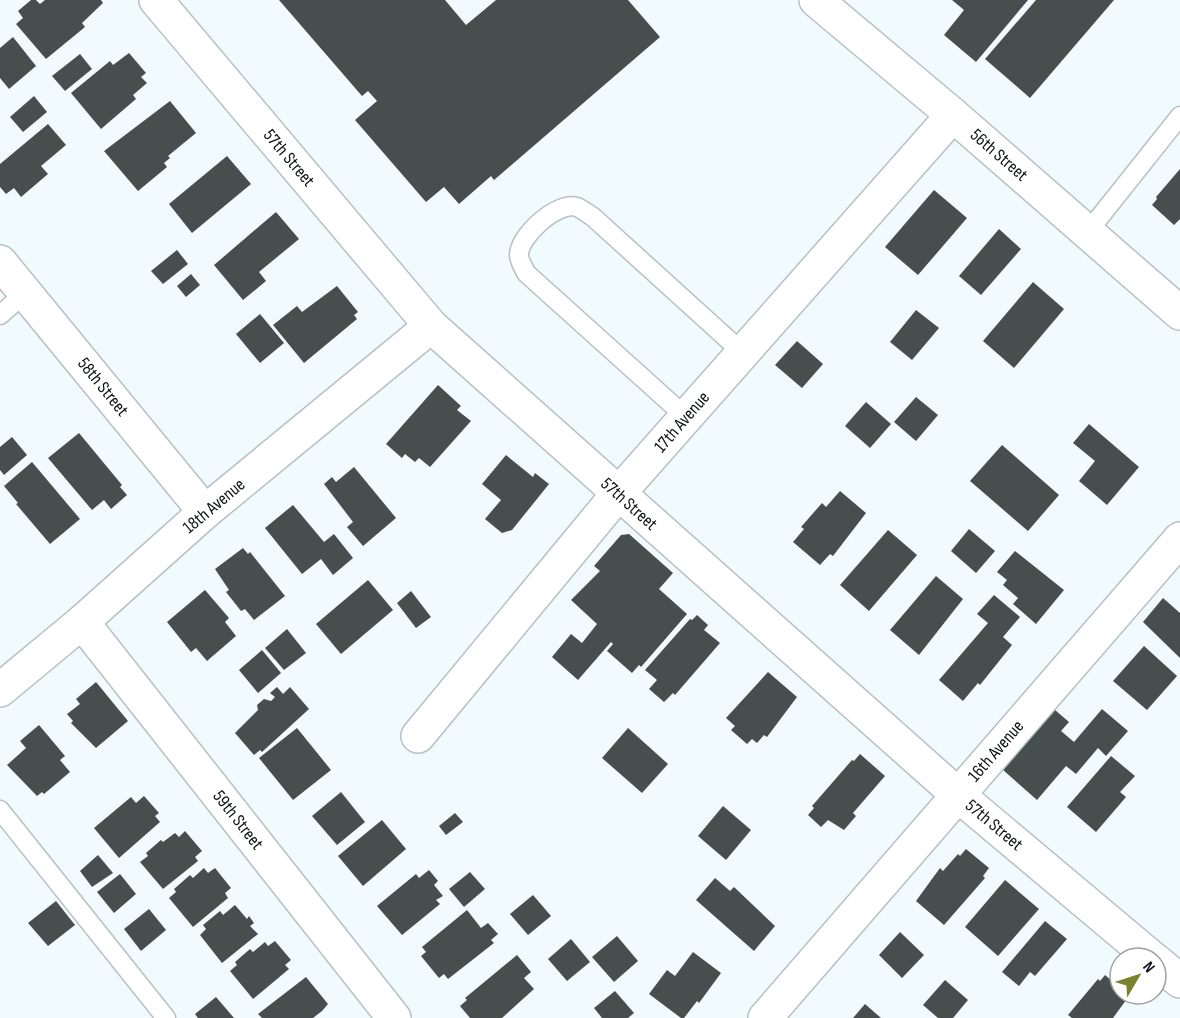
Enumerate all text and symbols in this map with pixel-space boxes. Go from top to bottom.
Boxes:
street label: 56th Street [966,124,1032,186]
street label: 57th Street [259,125,319,191]
street label: 58th Street [73,354,133,421]
street label: 17th Avenue [650,387,714,457]
street label: 57th Street [597,473,662,535]
street label: 18th Avenue [179,474,249,538]
street label: 16th Avenue [964,716,1028,786]
street label: 59th Street [208,786,268,854]
street label: 57th Street [961,795,1027,855]
north arrow [1108,946,1168,1006]
text: N [1138,958,1159,977]

